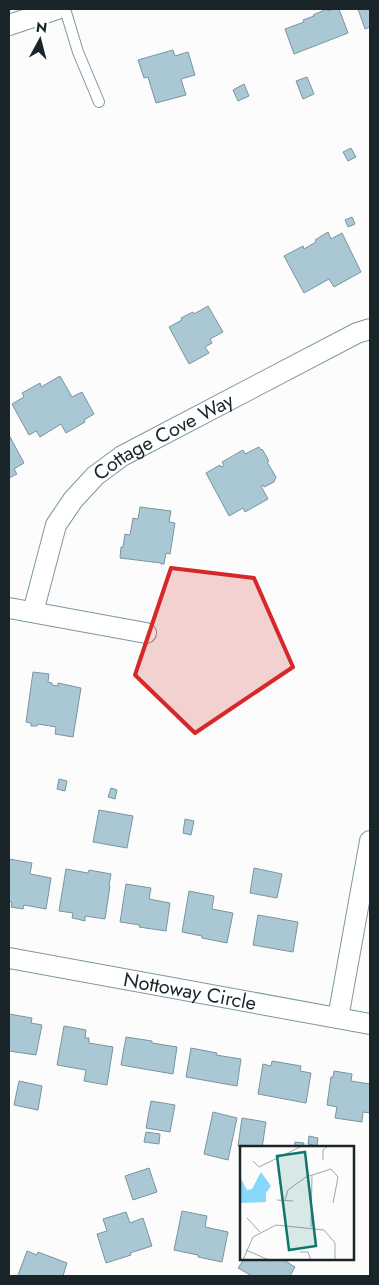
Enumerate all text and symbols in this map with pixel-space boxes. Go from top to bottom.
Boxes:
north arrow [15,15,65,65]
text: N [35,16,48,38]
street label: Cottage Cove Way [87,386,239,488]
street label: Nottoway Circle [121,965,259,1018]
inset map [240,1146,354,1260]

